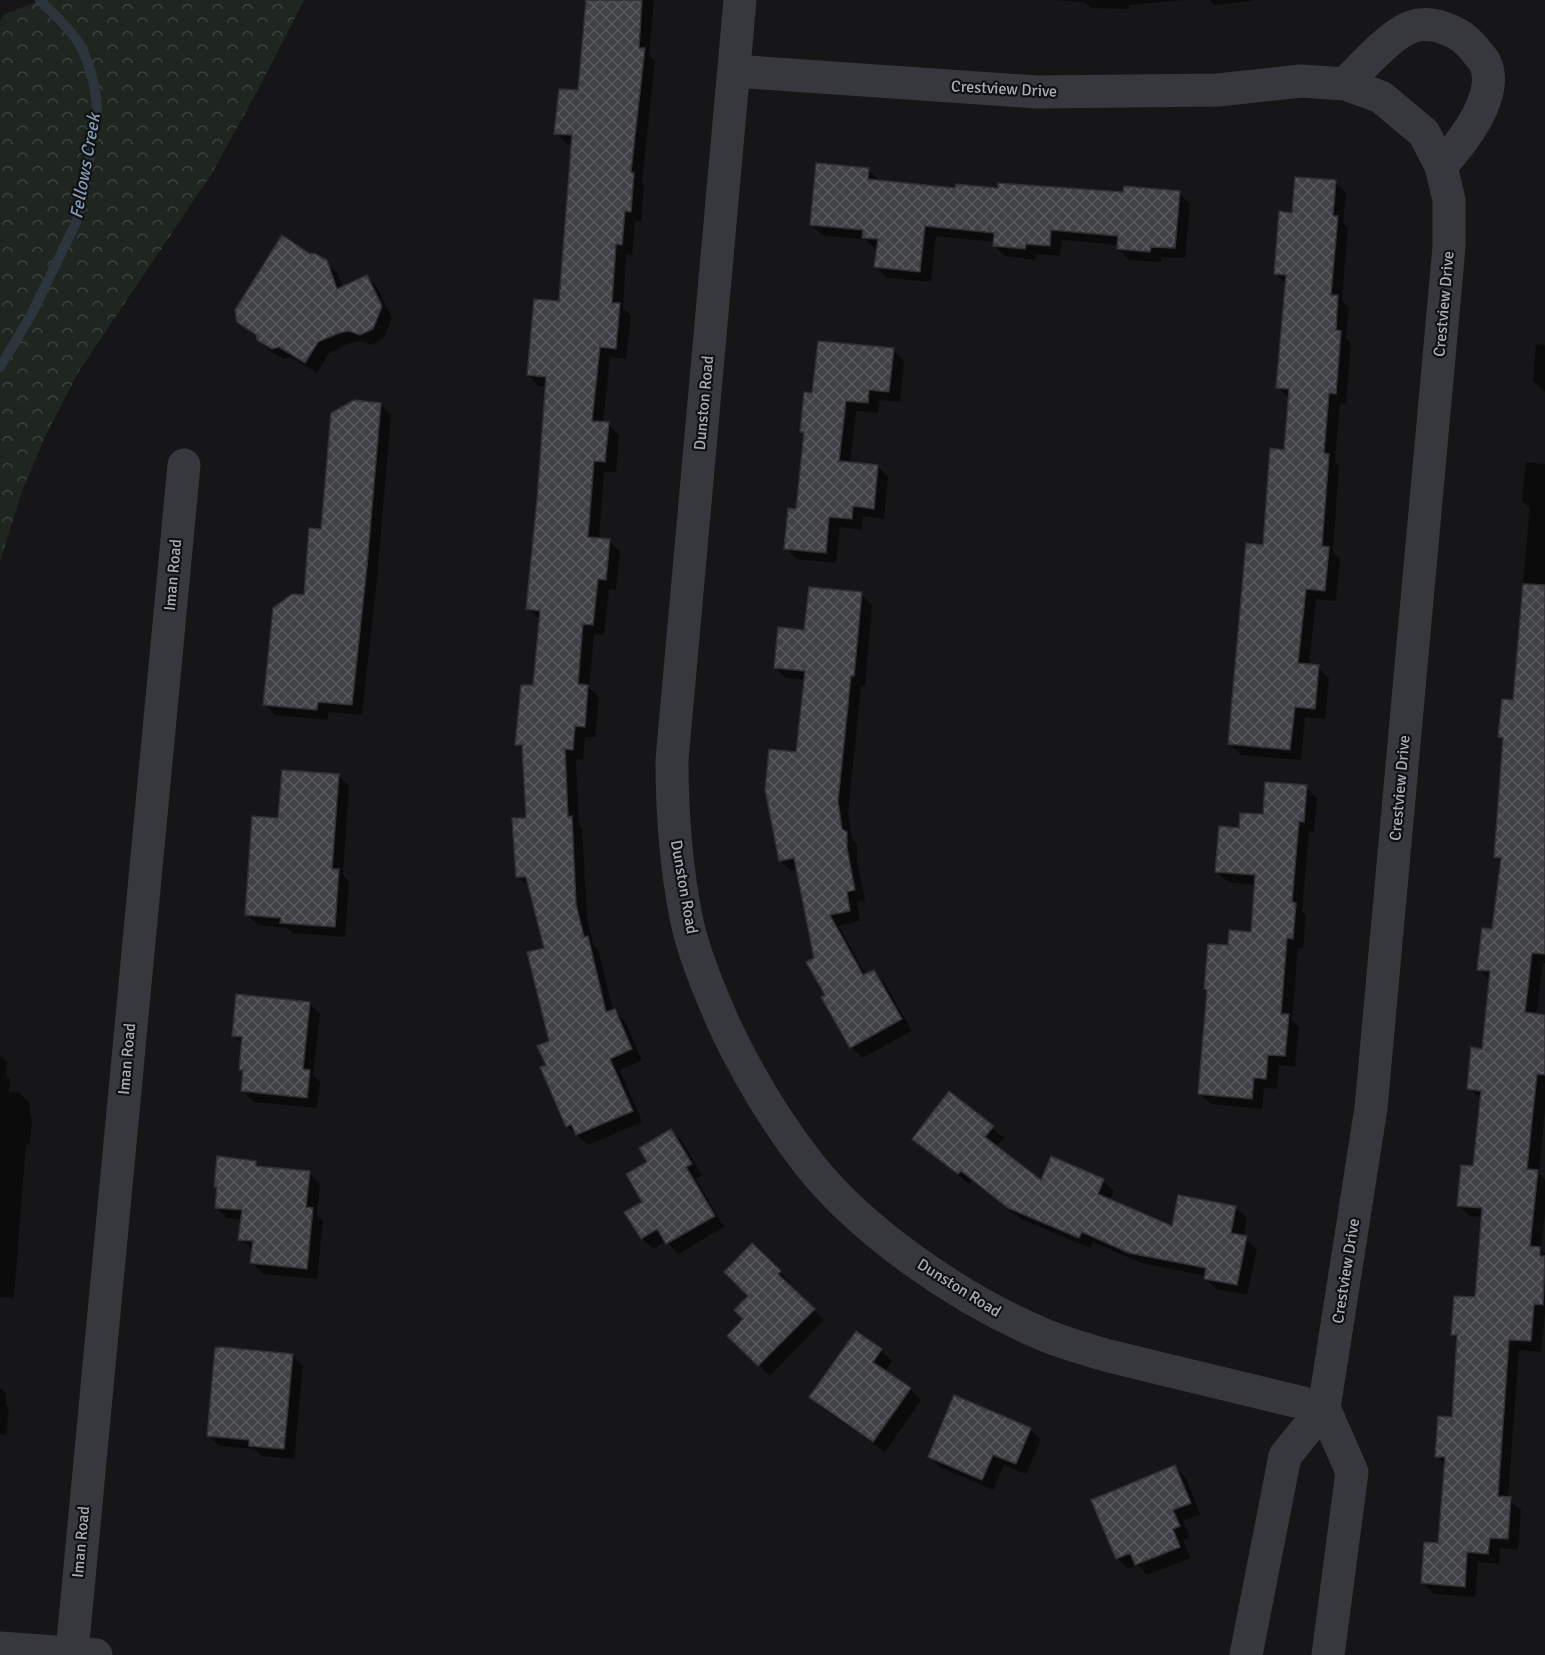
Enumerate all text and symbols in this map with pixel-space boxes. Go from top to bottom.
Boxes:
street label: Crestview Drive [950,76,1058,102]
water label: Fellows Creek [65,110,105,220]
street label: Crestview Drive [1429,250,1459,358]
street label: Dunston Road [690,355,718,451]
street label: Iman Road [160,538,186,612]
street label: Crestview Drive [1385,734,1415,842]
street label: Dunston Road [666,838,702,936]
street label: Iman Road [114,1022,140,1096]
street label: Crestview Drive [1328,1217,1364,1325]
street label: Dunston Road [913,1254,1005,1322]
street label: Iman Road [68,1505,94,1579]

